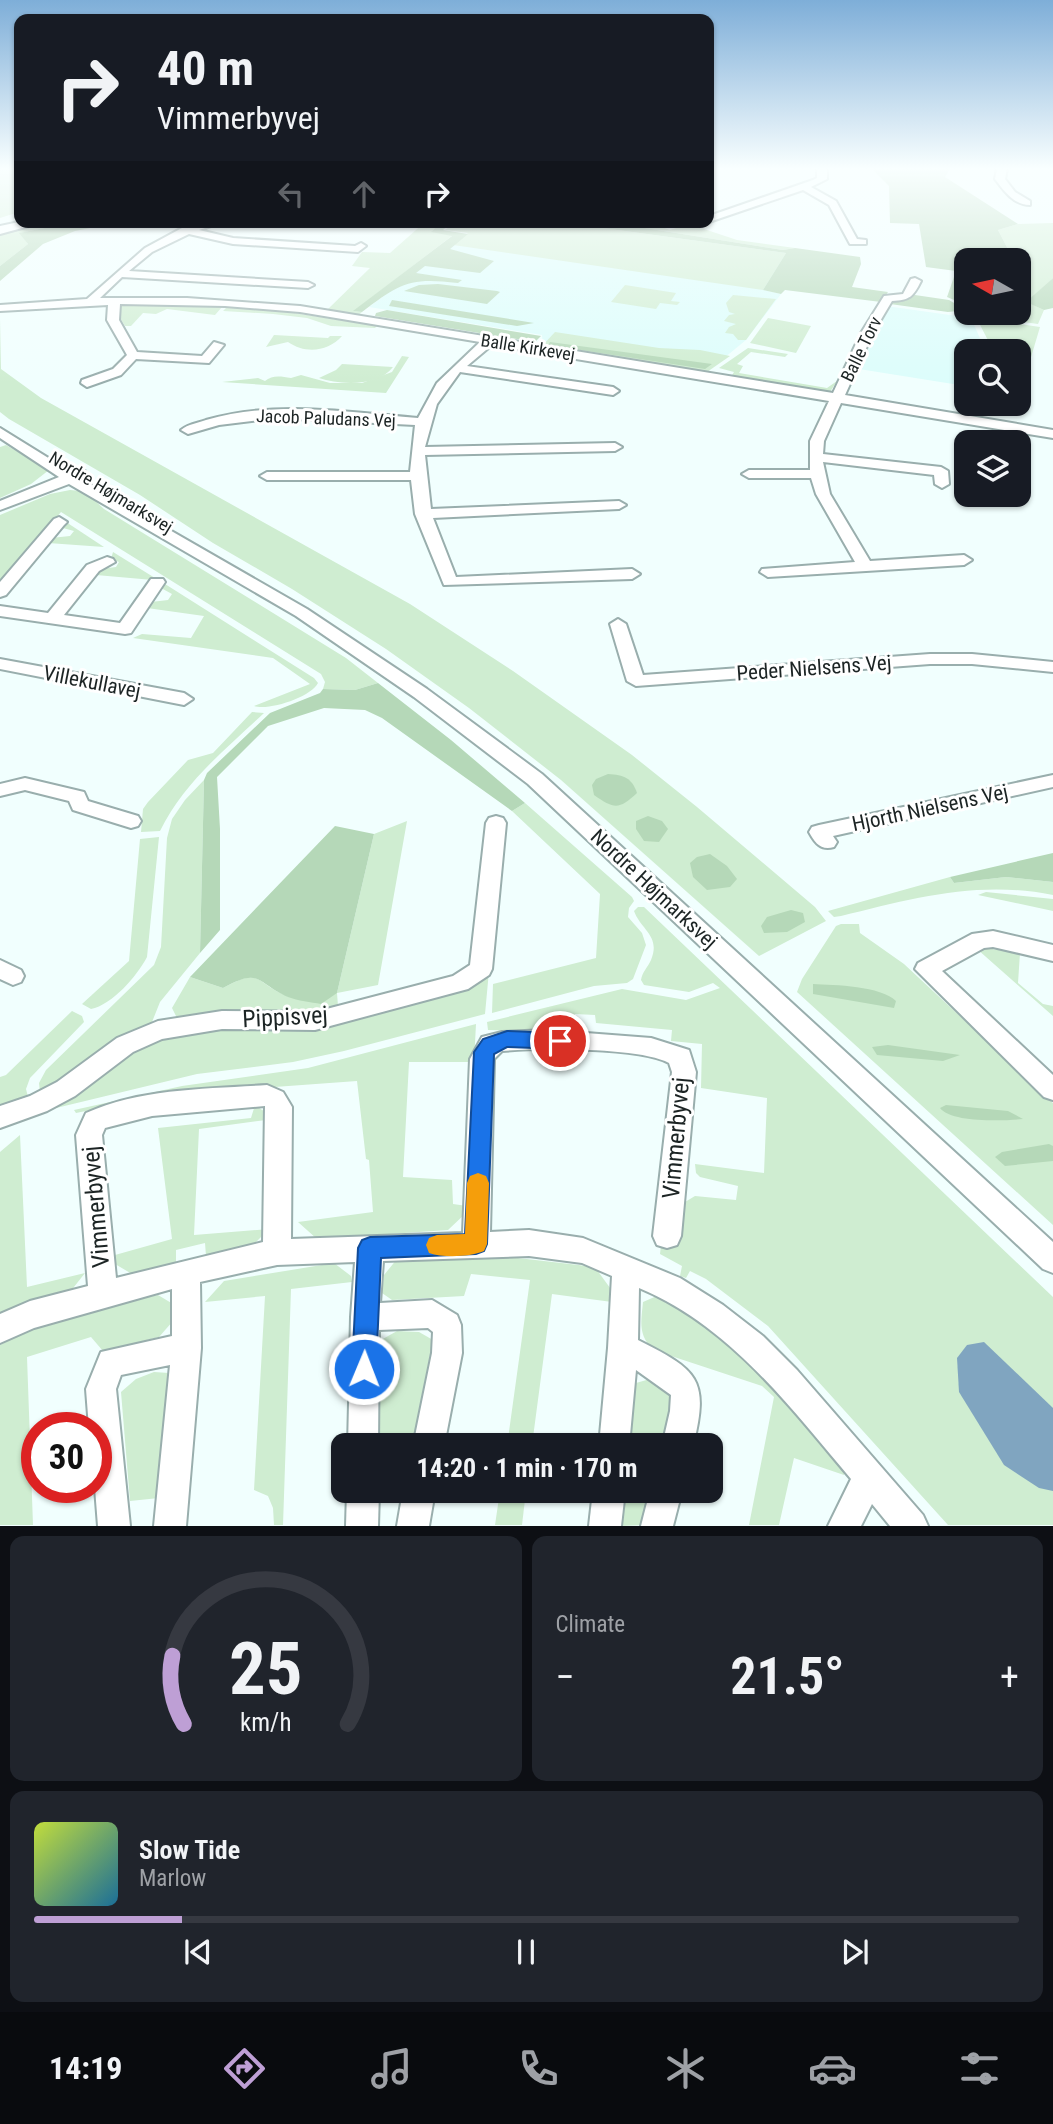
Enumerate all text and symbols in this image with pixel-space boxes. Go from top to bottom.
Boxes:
text: 40 m [157,40,254,97]
icon: right [42,42,133,133]
text: Vimmerbyvej [157,99,320,137]
icon: left [272,175,310,213]
icon: ahead [345,175,383,213]
icon: right [418,175,456,213]
north arrow [954,248,1031,326]
map controls [954,248,1031,507]
street label: Balle Torv [836,313,886,385]
street label: Balle Kirkevej [479,329,577,365]
button: search [954,339,1031,416]
street label: Jacob Paludans Vej [256,405,396,431]
button: layers [954,430,1031,507]
street label: Nordre Højmarksvej [45,447,177,537]
street label: Peder Nielsens Vej [736,651,892,685]
street label: Villekullavej [41,661,143,703]
street label: Hjorth Nielsens Vej [850,780,1010,836]
street label: Nordre Højmarksvej [586,824,722,954]
street label: Pippisvej [241,1001,329,1033]
pin [530,1011,590,1071]
icon: arrive [541,1022,579,1060]
street label: Vimmerbyvej [657,1076,695,1200]
street label: Vimmerbyvej [77,1145,115,1269]
position arrow [327,1332,401,1406]
speed limit sign: 30 [21,1412,112,1503]
text: 14:20 · 1 min · 170 m [417,1453,637,1483]
text: Climate [556,1611,625,1638]
text: 25 [229,1627,303,1713]
text: 21.5° [730,1646,844,1707]
text: − [556,1655,575,1699]
text: + [1000,1655,1019,1699]
text: km/h [240,1708,291,1737]
text: Slow Tide [139,1835,240,1865]
text: Marlow [139,1865,206,1892]
icon: previous [179,1933,217,1971]
icon: pause [507,1933,545,1971]
icon: next [836,1933,874,1971]
icon: directions [220,2044,269,2093]
icon: music [367,2044,416,2093]
icon: phone [514,2044,563,2093]
icon: climate [661,2044,710,2093]
icon: car [808,2044,857,2093]
icon: filters [955,2044,1004,2093]
text: 14:19 [49,2049,122,2087]

